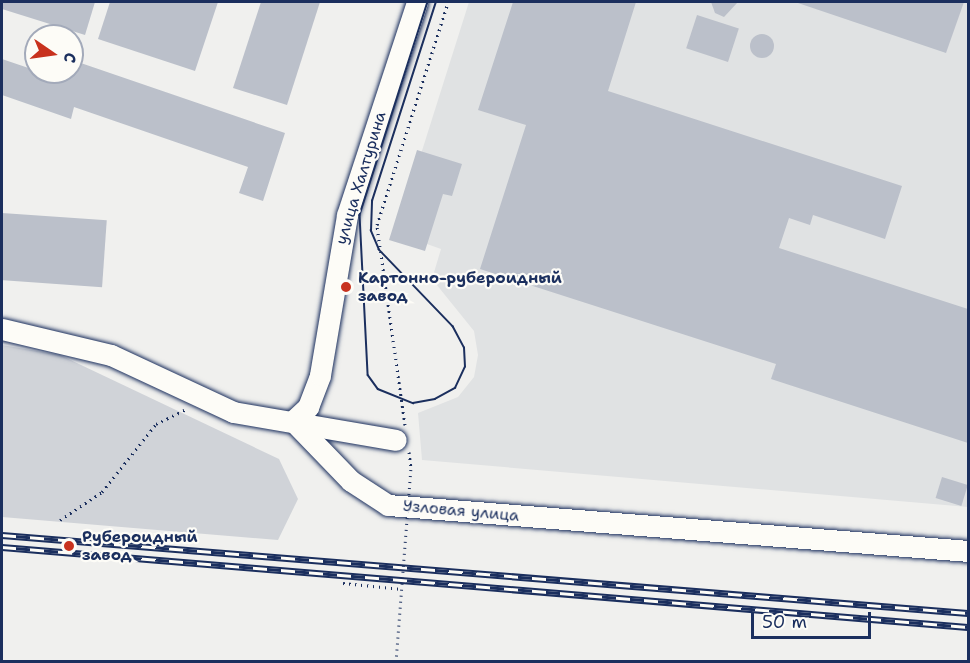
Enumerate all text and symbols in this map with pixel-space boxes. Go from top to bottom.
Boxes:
north arrow [24,24,84,84]
text: С [59,51,81,65]
street label: улица Халтурина [332,109,390,247]
place label: Картонно-рубероидный завод [358,268,562,306]
marker: Картонно-рубероидный завод [339,280,353,294]
street label: Узловая улица [402,496,520,526]
place label: Рубероидный завод [82,527,198,565]
marker: Рубероидный завод [60,537,78,555]
scale bar [754,600,874,638]
text: 50 m [762,610,807,634]

